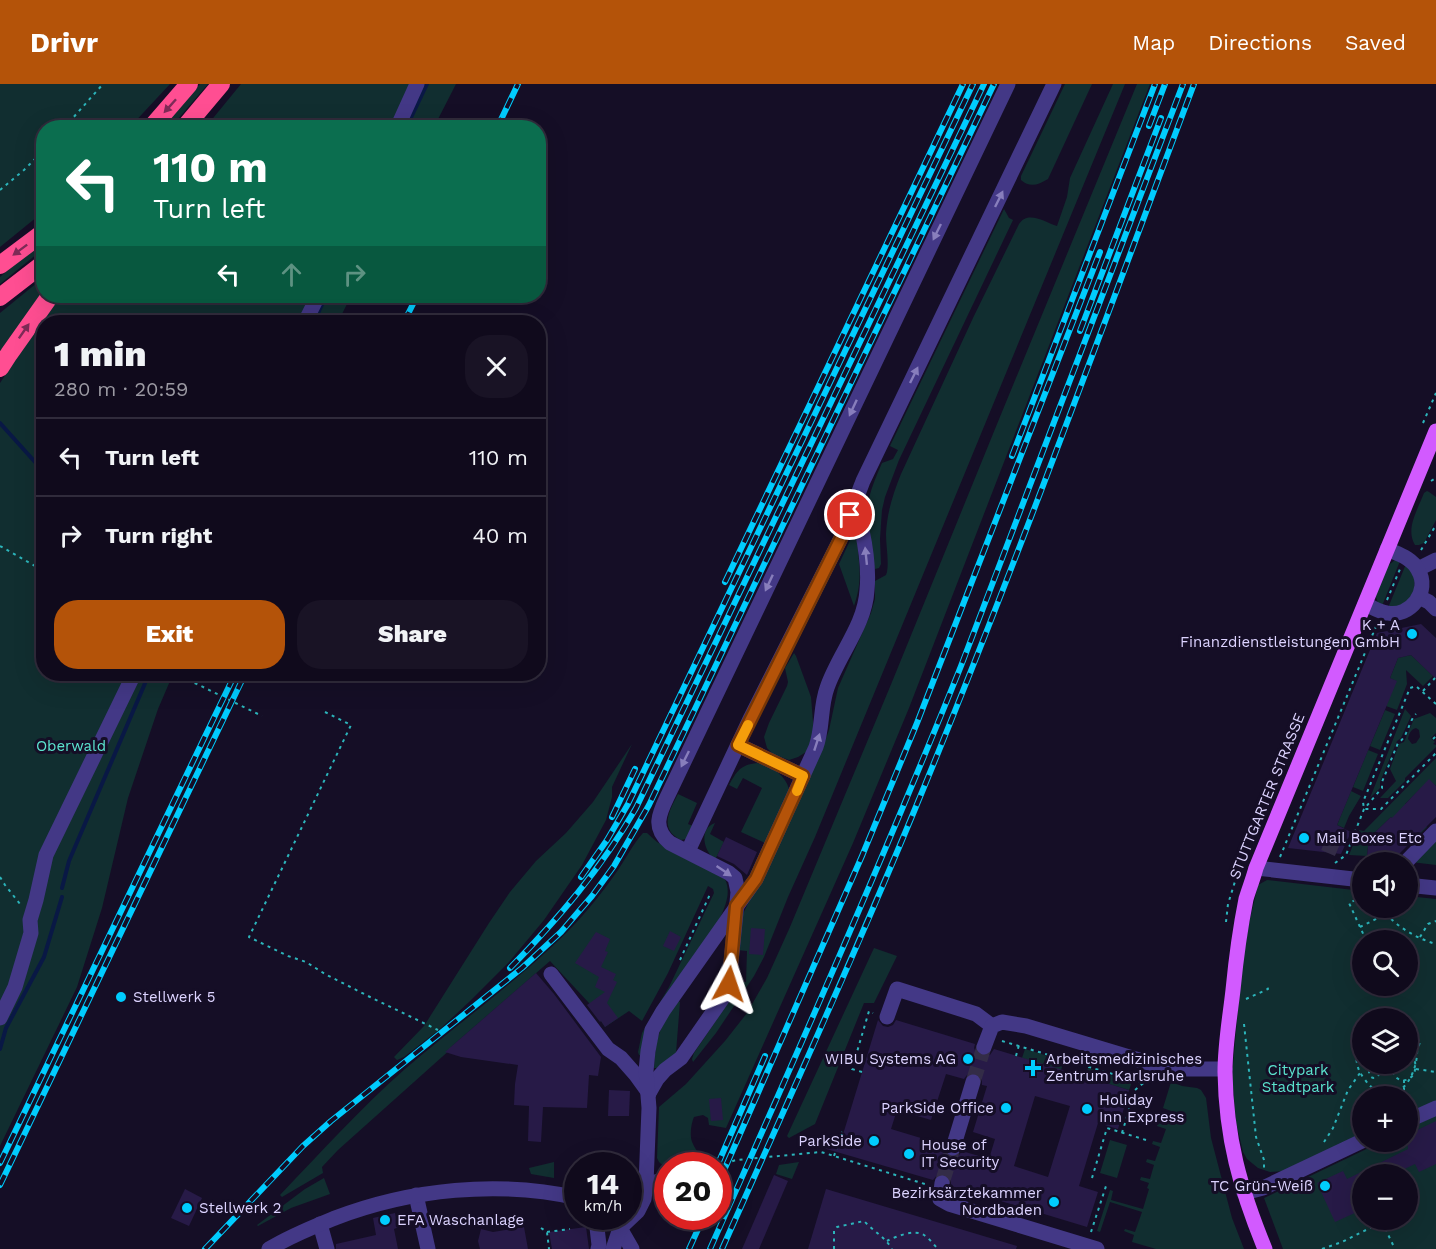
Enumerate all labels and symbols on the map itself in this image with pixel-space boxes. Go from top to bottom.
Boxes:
one-way arrow [164,98,177,113]
one-way arrow [994,191,1003,208]
one-way arrow [933,223,942,240]
one-way arrow [13,244,29,256]
one-way arrow [18,324,30,339]
one-way arrow [909,366,918,383]
one-way arrow [849,399,858,416]
pin [824,489,875,540]
one-way arrow [861,547,870,566]
one-way arrow [765,575,774,592]
place label: K + A Finanzdienstleistungen GmbH [1180,616,1400,651]
marker: K + A Finanzdienstleistungen GmbH [1405,627,1419,641]
street label: STUTTGARTER STRASSE [1225,710,1309,882]
one-way arrow [813,732,823,750]
park label: Oberwald [36,737,106,755]
one-way arrow [681,751,690,768]
place label: Mail Boxes Etc [1316,829,1422,847]
marker: Mail Boxes Etc [1297,831,1311,845]
one-way arrow [716,865,732,877]
position arrow [697,952,761,1016]
place label: Stellwerk 5 [133,988,216,1006]
marker: Stellwerk 5 [114,990,128,1004]
place label: WIBU Systems AG [825,1050,956,1068]
place label: Arbeitsmedizinisches Zentrum Karlsruhe [1046,1050,1202,1085]
marker: WIBU Systems AG [961,1052,975,1066]
marker: Arbeitsmedizinisches Zentrum Karlsruhe [1024,1059,1042,1077]
park label: Citypark Stadtpark [1262,1061,1335,1096]
place label: Holiday Inn Express [1099,1091,1184,1126]
place label: ParkSide Office [881,1099,994,1117]
marker: ParkSide Office [999,1101,1013,1115]
marker: Holiday Inn Express [1080,1102,1094,1116]
place label: ParkSide [798,1132,862,1150]
marker: ParkSide [867,1134,881,1148]
place label: House of IT Security [921,1136,1000,1171]
marker: House of IT Security [902,1147,916,1161]
speed limit sign: 20 [654,1152,732,1230]
place label: TC Grün-Weiß [1210,1177,1313,1195]
marker: TC Grün-Weiß [1318,1179,1332,1193]
place label: Bezirksärztekammer Nordbaden [891,1184,1042,1219]
marker: Bezirksärztekammer Nordbaden [1047,1195,1061,1209]
place label: Stellwerk 2 [199,1199,282,1217]
marker: Stellwerk 2 [180,1201,194,1215]
place label: EFA Waschanlage [397,1211,524,1229]
marker: EFA Waschanlage [378,1213,392,1227]

